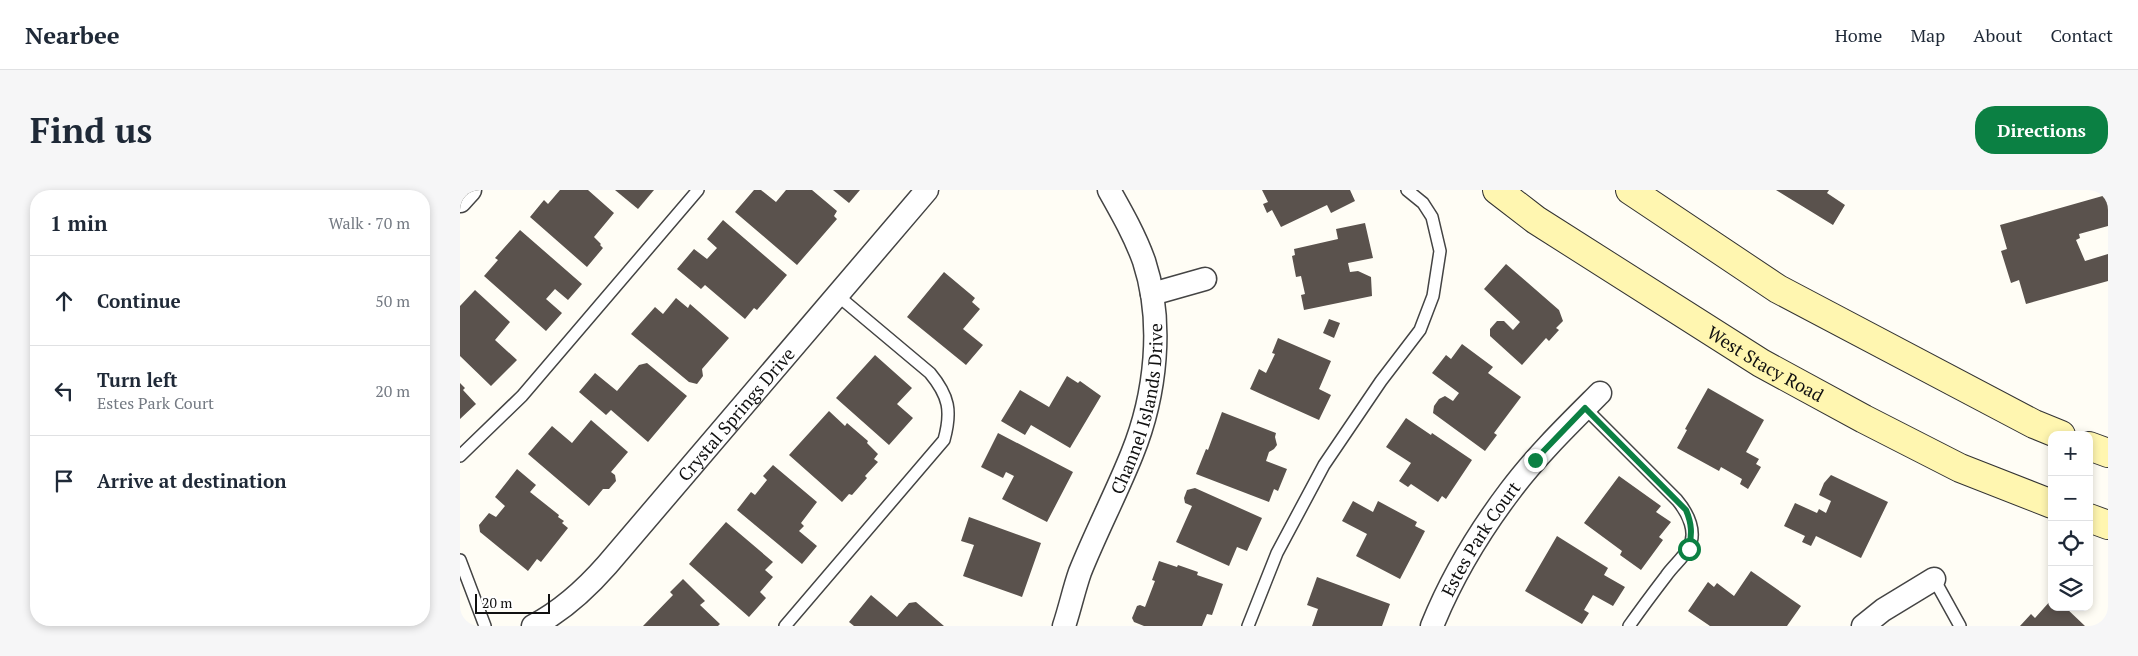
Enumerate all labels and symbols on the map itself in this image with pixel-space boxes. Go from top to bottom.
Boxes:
street label: West Stacy Road [1703,320,1828,407]
street label: Channel Islands Drive [1104,323,1167,498]
street label: Crystal Springs Drive [672,342,800,486]
route end [1524,449,1547,472]
street label: Estes Park Court [1435,476,1525,600]
route start [1678,538,1701,561]
scale bar [475,591,550,614]

